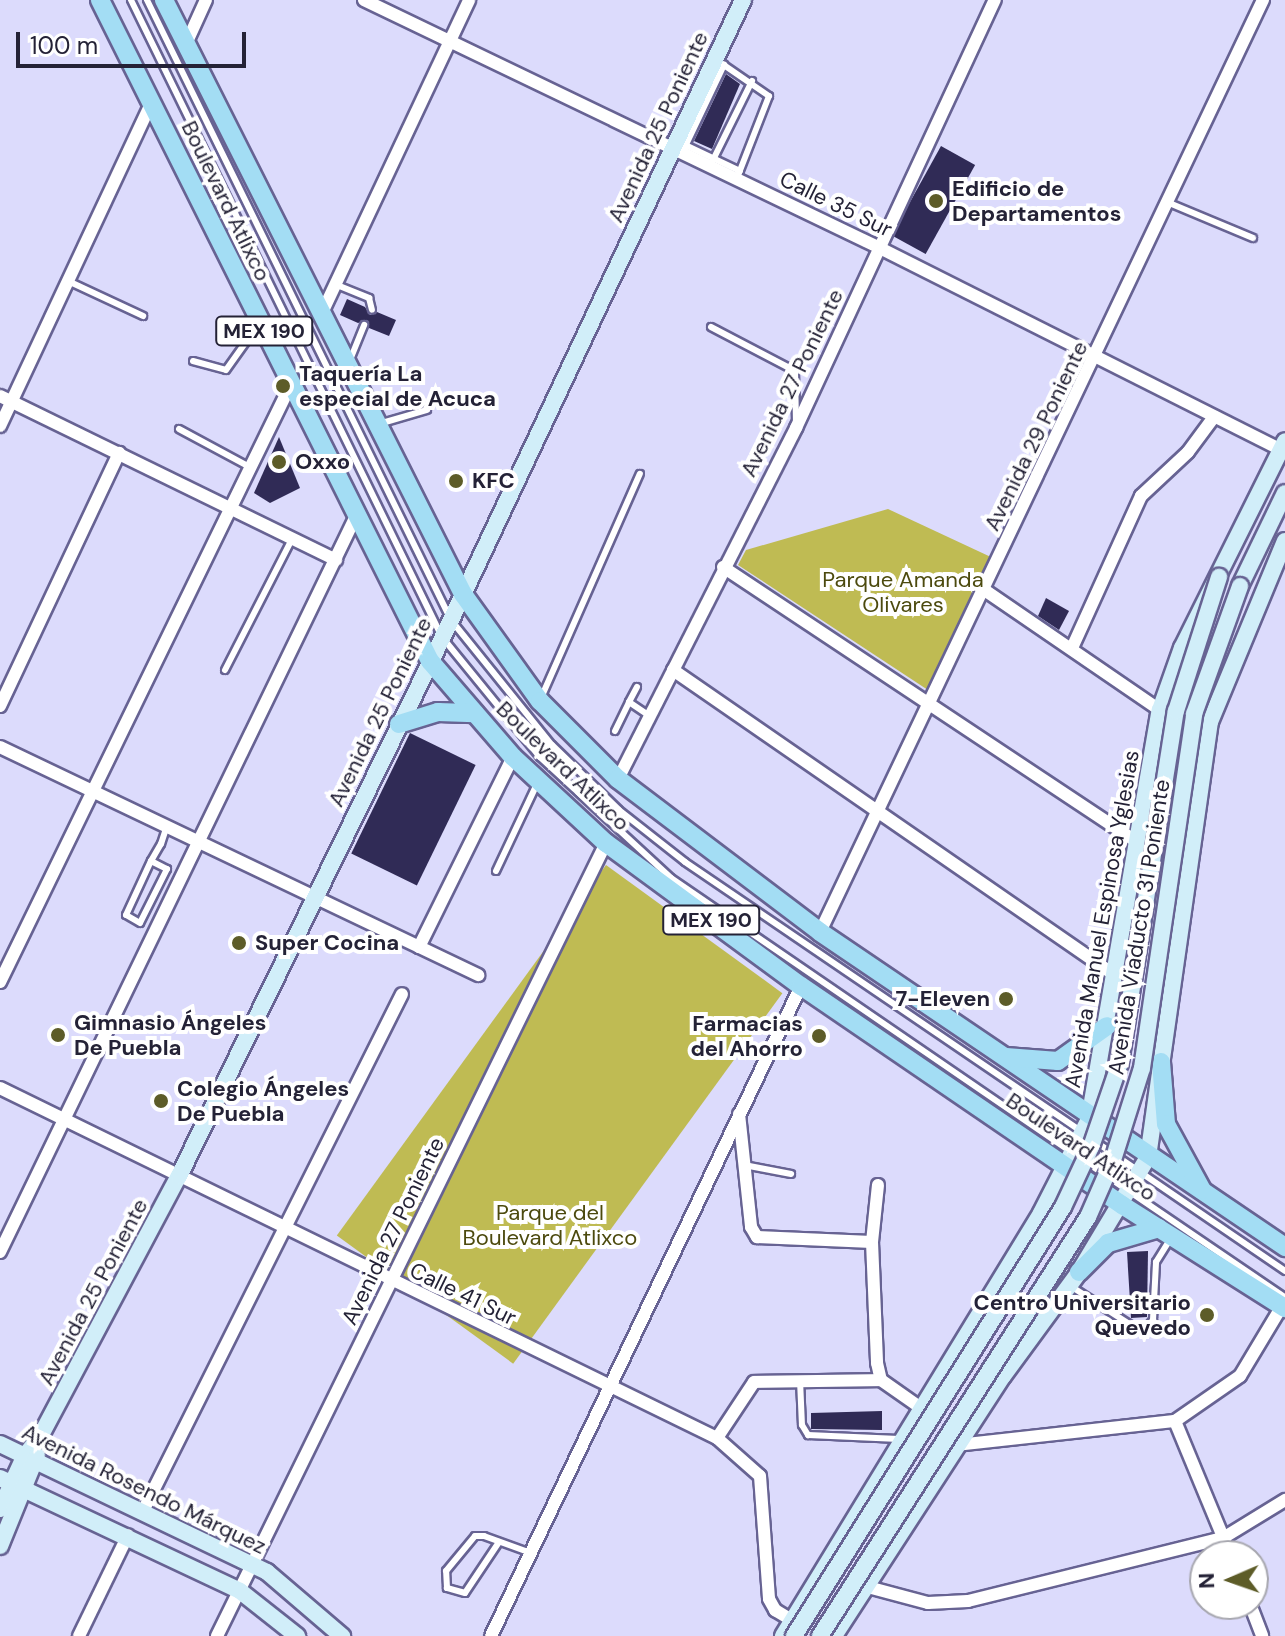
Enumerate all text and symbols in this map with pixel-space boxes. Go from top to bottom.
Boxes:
scale bar [20,16,250,66]
street label: Avenida 25 Poniente [602,27,714,227]
text: 100 m [30,30,98,61]
street label: Boulevard Atlixco [176,117,276,285]
street label: Calle 35 Sur [776,165,896,243]
place label: Edificio de Departamentos [952,175,1121,226]
marker: Edificio de Departamentos [927,192,945,210]
street label: Avenida 27 Poniente [735,285,849,481]
road number: MEX 190 [214,315,314,347]
street label: Avenida 29 Poniente [979,337,1093,535]
place label: Taquería La especial de Acuca [299,360,496,412]
marker: Taquería La especial de Acuca [274,377,292,395]
place label: Oxxo [295,449,350,475]
marker: Oxxo [270,453,288,471]
place label: KFC [472,468,515,494]
marker: KFC [447,472,465,490]
park label: Parque Amanda Olivares [822,566,984,618]
street label: Avenida 25 Poniente [323,613,437,811]
street label: Boulevard Atlixco [491,696,635,836]
street label: Avenida Manuel Espinosa Yglesias [1059,748,1145,1090]
street label: Avenida Viaducto 31 Poniente [1103,777,1175,1077]
road number: MEX 190 [661,904,761,936]
place label: Super Cocina [255,930,399,956]
marker: Super Cocina [230,934,248,952]
place label: 7-Eleven [896,986,990,1012]
marker: 7-Eleven [997,990,1015,1008]
place label: Gimnasio Ángeles De Puebla [74,1009,267,1060]
place label: Farmacias del Ahorro [690,1010,803,1062]
marker: Gimnasio Ángeles De Puebla [49,1026,67,1044]
marker: Farmacias del Ahorro [810,1027,828,1045]
place label: Colegio Ángeles De Puebla [177,1075,349,1126]
street label: Boulevard Atlixco [1001,1087,1161,1207]
marker: Colegio Ángeles De Puebla [152,1092,170,1110]
street label: Avenida 27 Poniente [336,1133,450,1329]
street label: Avenida 25 Poniente [33,1194,153,1390]
park label: Parque del Boulevard Atlixco [463,1199,637,1250]
street label: Calle 41 Sur [405,1257,521,1331]
place label: Centro Universitario Quevedo [974,1289,1191,1340]
marker: Centro Universitario Quevedo [1198,1306,1216,1324]
street label: Avenida Rosendo Márquez [18,1418,270,1560]
north arrow [1189,1540,1269,1620]
text: N [1192,1572,1221,1589]

